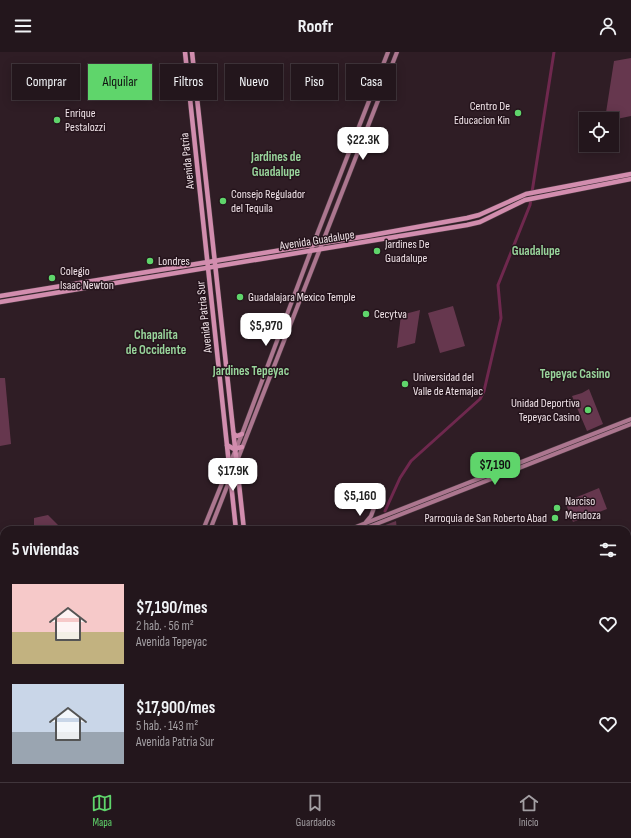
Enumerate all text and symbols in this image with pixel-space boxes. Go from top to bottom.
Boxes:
icon: menu [12,15,34,37]
icon: person [597,15,619,37]
text: Roofr [298,16,333,37]
chip: Comprar [12,64,80,100]
chip: Alquilar [88,64,152,100]
chip: Filtros [160,64,217,100]
chip: Nuevo [225,64,283,100]
chip: Piso [291,64,338,100]
chip: Casa [346,64,396,100]
place label: Centro De Educacion Kin [454,99,510,128]
place label: Enrique Pestalozzi [65,106,105,135]
marker: Centro De Educacion Kin [513,108,523,118]
map controls [579,112,619,152]
button: locate [579,112,619,152]
marker: Enrique Pestalozzi [52,115,62,125]
pin: $22.3K [330,127,396,161]
street label: Avenida Patria [177,132,198,191]
text: $22.3K [346,132,380,148]
district label: Jardines de Guadalupe [250,149,301,180]
place label: Consejo Regulador del Tequila [231,187,306,216]
marker: Consejo Regulador del Tequila [218,196,228,206]
street label: Avenida Guadalupe [278,227,356,254]
place label: Jardines De Guadalupe [384,237,430,266]
district label: Guadalupe [512,243,561,259]
marker: Jardines De Guadalupe [372,246,382,256]
place label: Londres [158,254,190,269]
marker: Londres [145,256,155,266]
place label: Colegio Isaac Newton [60,264,114,293]
marker: Colegio Isaac Newton [47,273,57,283]
street label: Avenida Patria Sur [193,280,216,355]
place label: Guadalajara Mexico Temple [248,290,356,305]
marker: Guadalajara Mexico Temple [235,292,245,302]
place label: Cecytva [374,307,407,322]
marker: Cecytva [361,309,371,319]
pin: $5,970 [233,313,299,347]
text: $5,970 [249,318,283,334]
district label: Chapalita de Occidente [126,327,187,358]
district label: Jardines Tepeyac [212,363,290,379]
district label: Tepeyac Casino [540,366,611,382]
place label: Universidad del Valle de Atemajac [413,370,483,399]
marker: Universidad del Valle de Atemajac [400,379,410,389]
place label: Unidad Deportiva Tepeyac Casino [511,396,580,425]
marker: Unidad Deportiva Tepeyac Casino [583,405,593,415]
pin: $7,190 [462,452,528,486]
text: $7,190 [479,457,511,473]
pin: $17.9K [200,458,266,492]
text: $17.9K [217,463,249,479]
pin: $5,160 [327,483,393,517]
text: $5,160 [344,488,376,504]
place label: Narciso Mendoza [565,494,601,523]
marker: Narciso Mendoza [552,503,562,513]
place label: Parroquia de San Roberto Abad [424,511,547,526]
marker: Parroquia de San Roberto Abad [550,513,560,523]
icon: filters [597,539,619,561]
text: 5 viviendas [12,540,79,560]
text: $7,190/mes [136,598,208,618]
icon: home [44,600,92,648]
icon: heart [597,613,619,635]
text: 2 hab. · 56 m² [136,618,194,634]
text: Avenida Tepeyac [136,634,207,650]
text: $17,900/mes [136,698,215,718]
icon: home [44,700,92,748]
icon: heart [597,713,619,735]
text: 5 hab. · 143 m² [136,718,198,734]
text: Avenida Patria Sur [136,734,214,750]
tab: Mapa [91,792,113,829]
tab: Guardados [296,792,335,829]
tab: Inicio [518,792,540,829]

